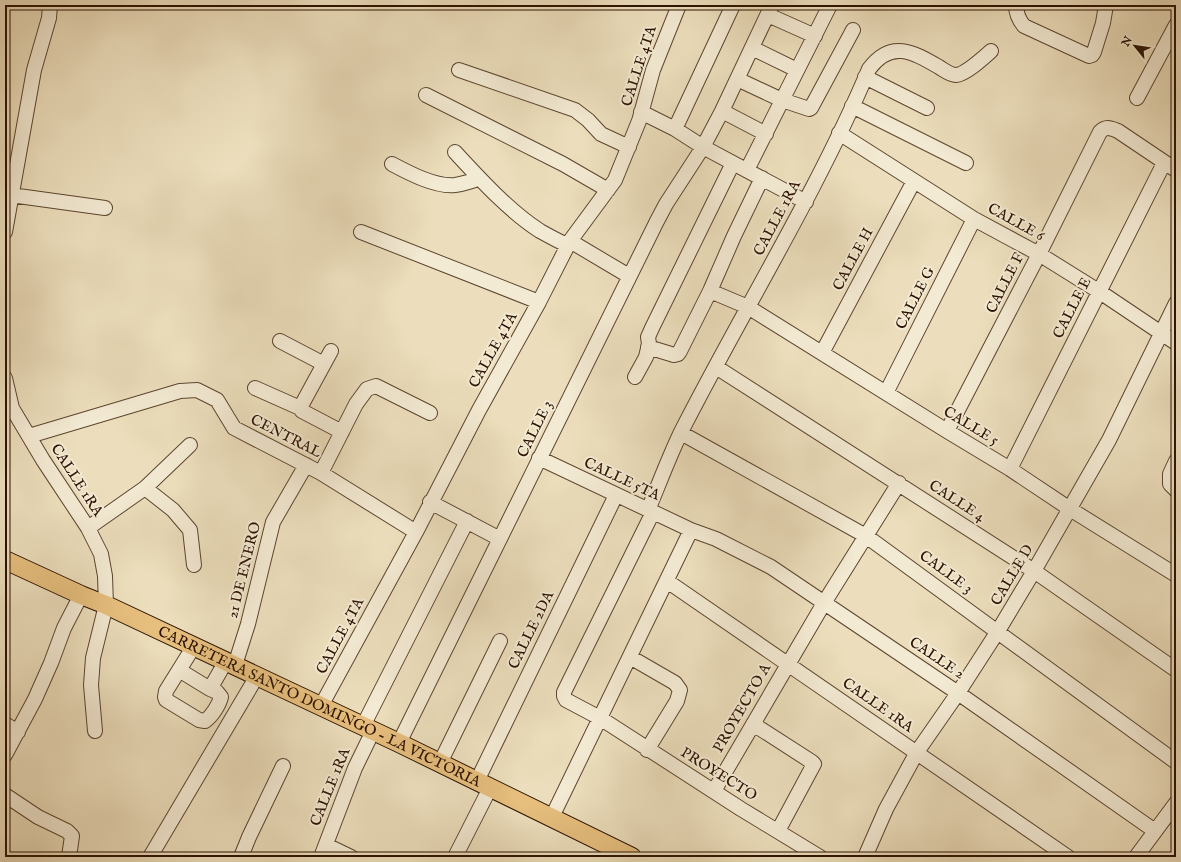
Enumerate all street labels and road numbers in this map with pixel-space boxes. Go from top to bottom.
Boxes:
street label: CALLE 4TA [617,22,661,109]
street label: CALLE 1RA [749,176,805,259]
street label: CALLE 6 [984,199,1048,246]
street label: CALLE H [828,224,878,294]
street label: CALLE F [982,249,1029,316]
street label: CALLE G [891,263,939,332]
street label: CALLE E [1049,274,1095,342]
street label: CALLE 4TA [464,308,522,391]
street label: CALLE 3 [513,397,557,461]
street label: CALLE 5 [940,402,1003,450]
street label: CENTRAL [247,410,325,462]
street label: CALLE 1RA [46,440,108,521]
street label: CALLE 5TA [581,453,664,505]
street label: CALLE 4 [925,476,989,527]
street label: 21 DE ENERO [223,520,265,620]
street label: CALLE D [986,541,1038,609]
street label: CALLE 3 [916,546,976,598]
street label: CALLE 2DA [504,587,558,672]
street label: CALLE 4TA [312,594,368,677]
street label: CARRETERA SANTO DOMINGO - LA VICTORIA [155,621,485,792]
street label: CALLE 2 [906,633,968,683]
street label: PROYECTO A [709,659,776,756]
street label: CALLE 1RA [839,673,918,737]
street label: PROYECTO [677,743,761,805]
street label: CALLE 1RA [306,744,355,829]

